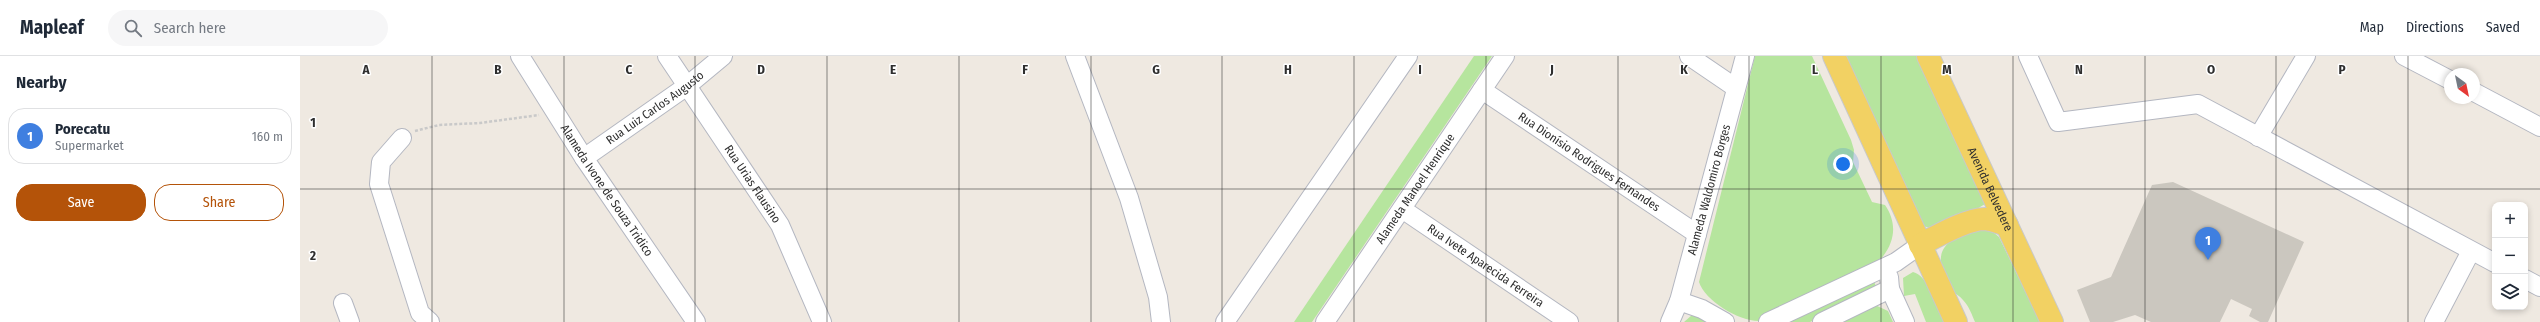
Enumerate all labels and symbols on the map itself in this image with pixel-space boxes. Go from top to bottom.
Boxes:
text: A [361,62,370,77]
text: B [494,62,502,77]
text: D [757,62,765,77]
text: E [890,62,896,77]
text: F [1022,62,1028,77]
text: G [1152,62,1160,77]
text: H [1284,62,1292,77]
text: I [1418,62,1422,77]
text: J [1549,62,1554,77]
text: K [1680,62,1688,77]
text: L [1812,62,1818,77]
text: M [1942,62,1952,77]
text: N [2075,62,2083,77]
text: O [2207,62,2215,77]
text: P [2338,62,2346,77]
street label: Rua Luiz Carlos Augusto [603,68,705,148]
north arrow [2444,68,2480,104]
street label: Rua Dionísio Rodrigues Fernandes [1516,109,1663,214]
text: 1 [310,115,316,130]
street label: Alameda Ivone de Souza Tridico [558,122,656,259]
street label: Alameda Waldomiro Borges [1685,123,1733,257]
street label: Alameda Manoel Henrique [1373,131,1458,246]
street label: Rua Urias Flausino [722,142,784,226]
street label: Avenida Belvedere [1965,145,2016,234]
your location [1833,154,1853,174]
street label: Rua Ivete Aparecida Ferreira [1425,221,1547,310]
pin: 1 [2195,227,2221,260]
text: 2 [309,248,316,263]

